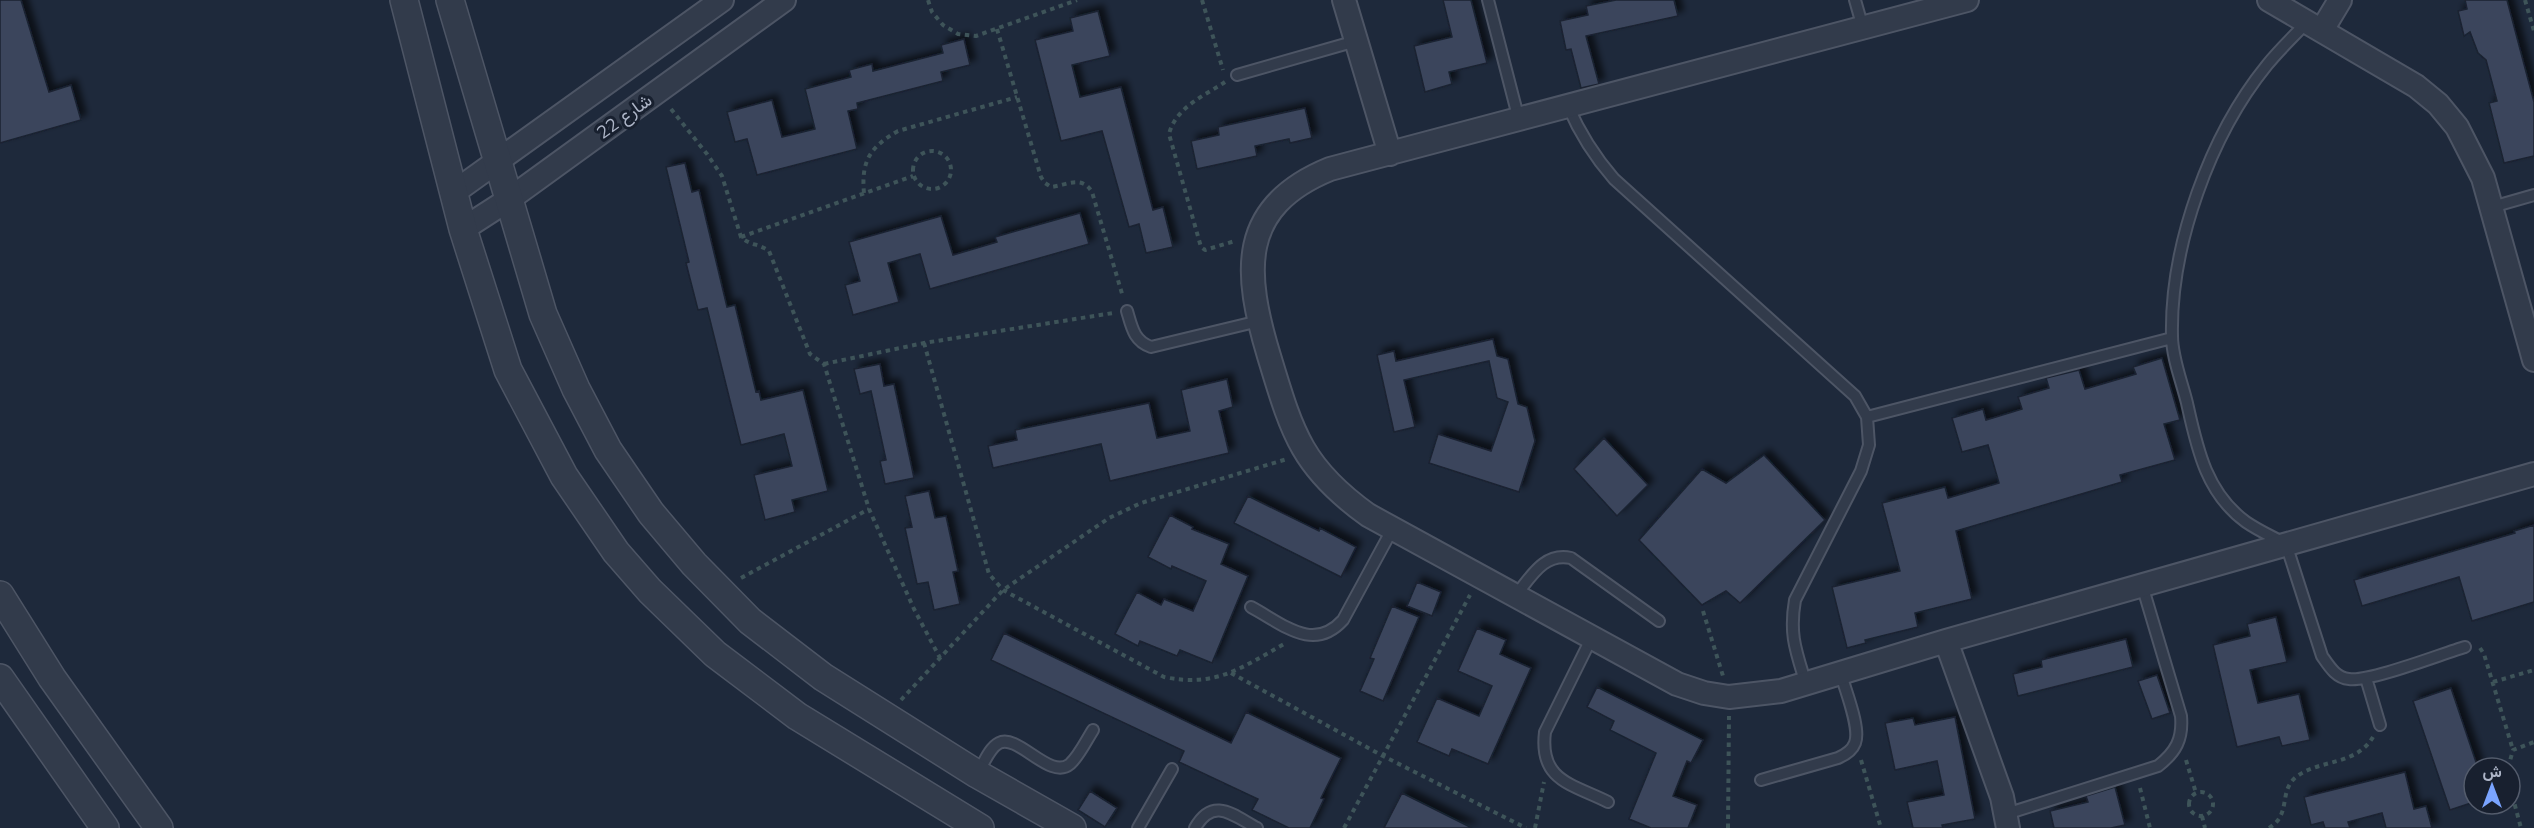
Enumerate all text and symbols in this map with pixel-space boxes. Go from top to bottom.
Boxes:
street label: شارع 22 [592,88,657,144]
north arrow [2462,756,2522,816]
text: ش [2482,761,2502,781]

